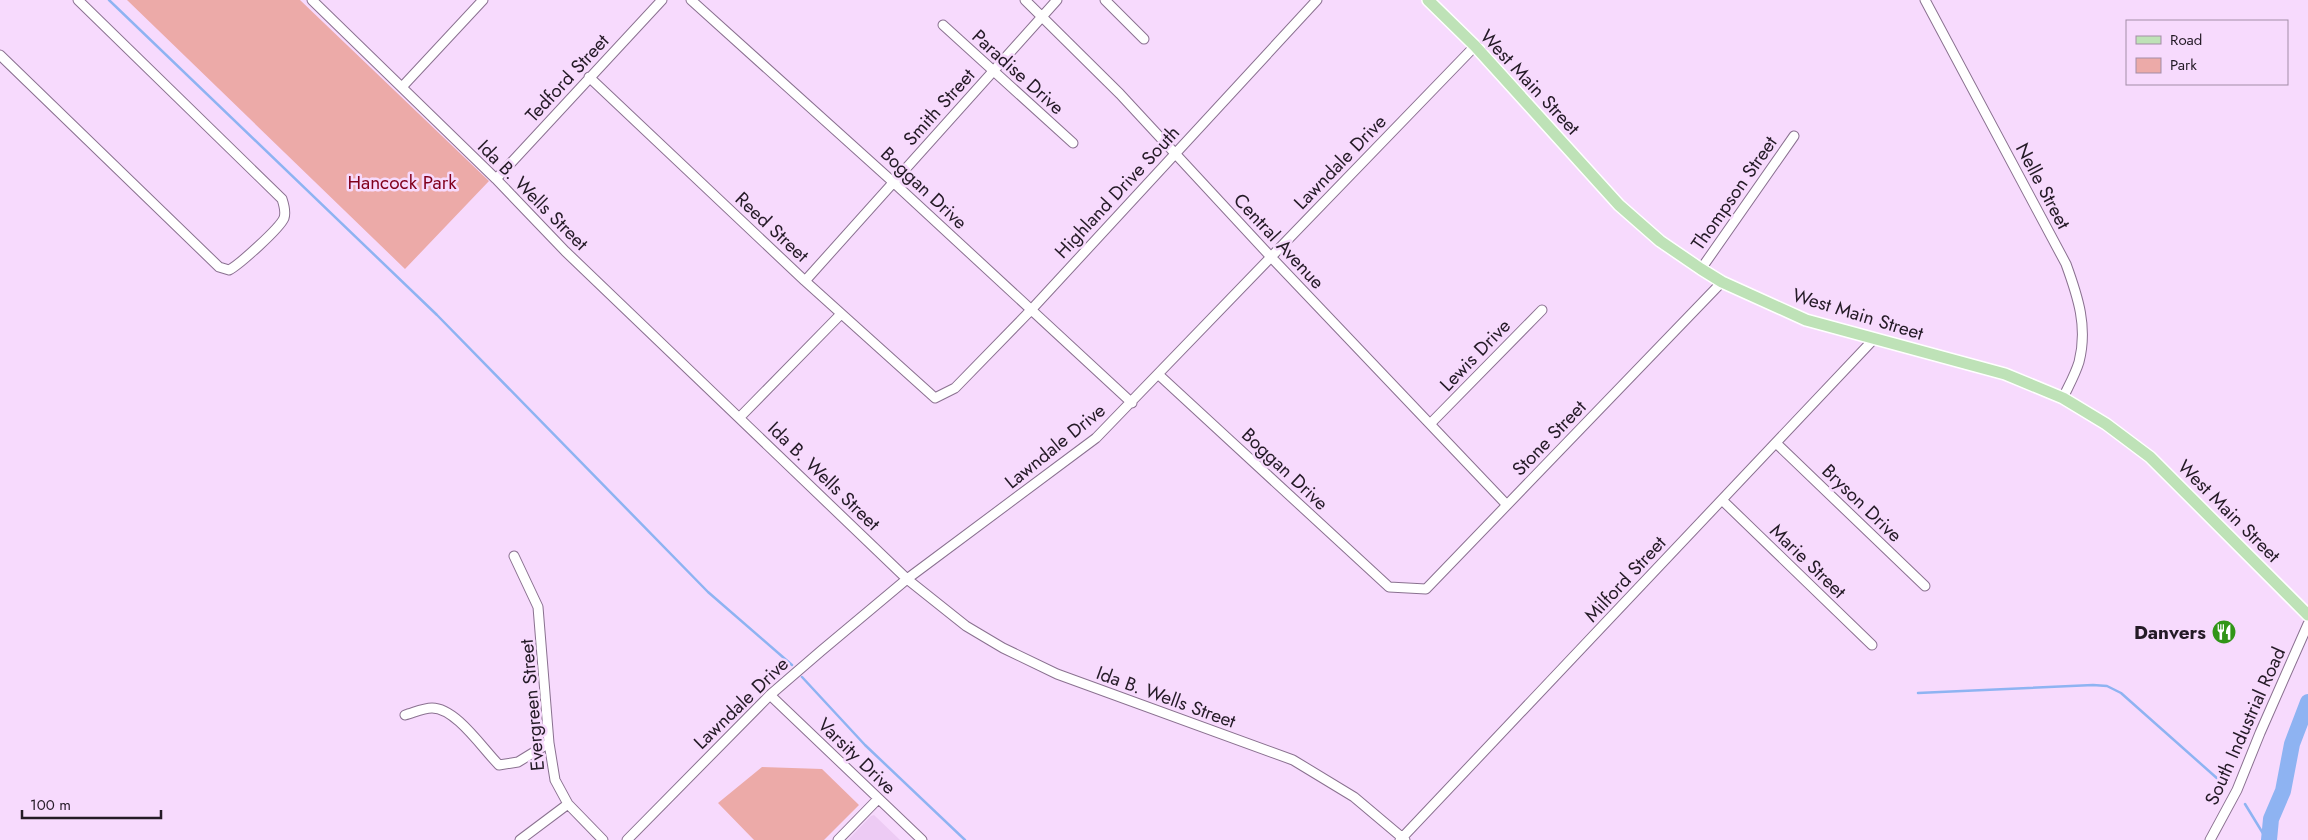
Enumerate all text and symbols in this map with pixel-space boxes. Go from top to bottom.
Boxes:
legend [2126,20,2288,85]
street label: Paradise Drive [966,23,1070,121]
street label: West Main Street [1474,23,1586,141]
street label: Tedford Street [519,28,615,128]
text: Road [2170,29,2202,51]
text: Park [2170,54,2197,76]
street label: Smith Street [897,62,981,152]
street label: Lawndale Drive [1288,108,1392,215]
street label: Highland Drive South [1048,120,1186,264]
street label: Thompson Street [1685,130,1784,256]
street label: Ida B. Wells Street [472,134,595,257]
street label: Nelle Street [2009,138,2077,234]
street label: Boggan Drive [875,141,973,235]
park label: Hancock Park [347,169,457,196]
street label: Reed Street [729,186,815,269]
street label: Central Avenue [1227,187,1331,295]
street label: West Main Street [1789,281,1927,347]
street label: Lewis Drive [1434,313,1517,397]
street label: Stone Street [1506,394,1592,482]
street label: Lawndale Drive [999,397,1111,495]
street label: Ida B. Wells Street [762,415,886,537]
street label: Boggan Drive [1236,422,1334,516]
street label: West Main Street [2172,454,2287,569]
street label: Bryson Drive [1816,458,1908,548]
street label: Marie Street [1764,518,1853,605]
street label: Milford Street [1578,530,1672,628]
place label: Danvers [2134,619,2206,646]
restaurant icon: Danvers [2211,619,2237,645]
street label: Evergreen Street [513,638,551,772]
street label: South Industrial Road [2198,643,2292,809]
street label: Lawndale Drive [688,651,795,755]
street label: Ida B. Wells Street [1093,659,1240,735]
street label: Varsity Drive [812,712,902,801]
scale bar [22,788,161,820]
text: 100 m [30,794,71,816]

